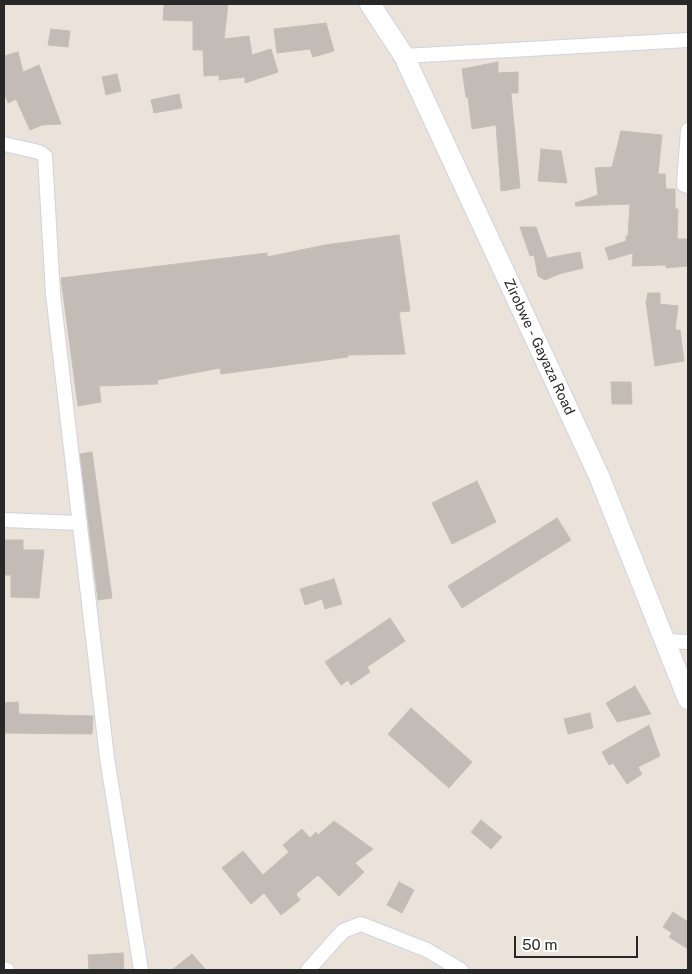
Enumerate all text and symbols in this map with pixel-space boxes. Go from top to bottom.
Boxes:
street label: Zirobwe - Gayaza Road [500,276,578,418]
scale bar [517,926,641,958]
text: 50 m [522,936,557,953]

